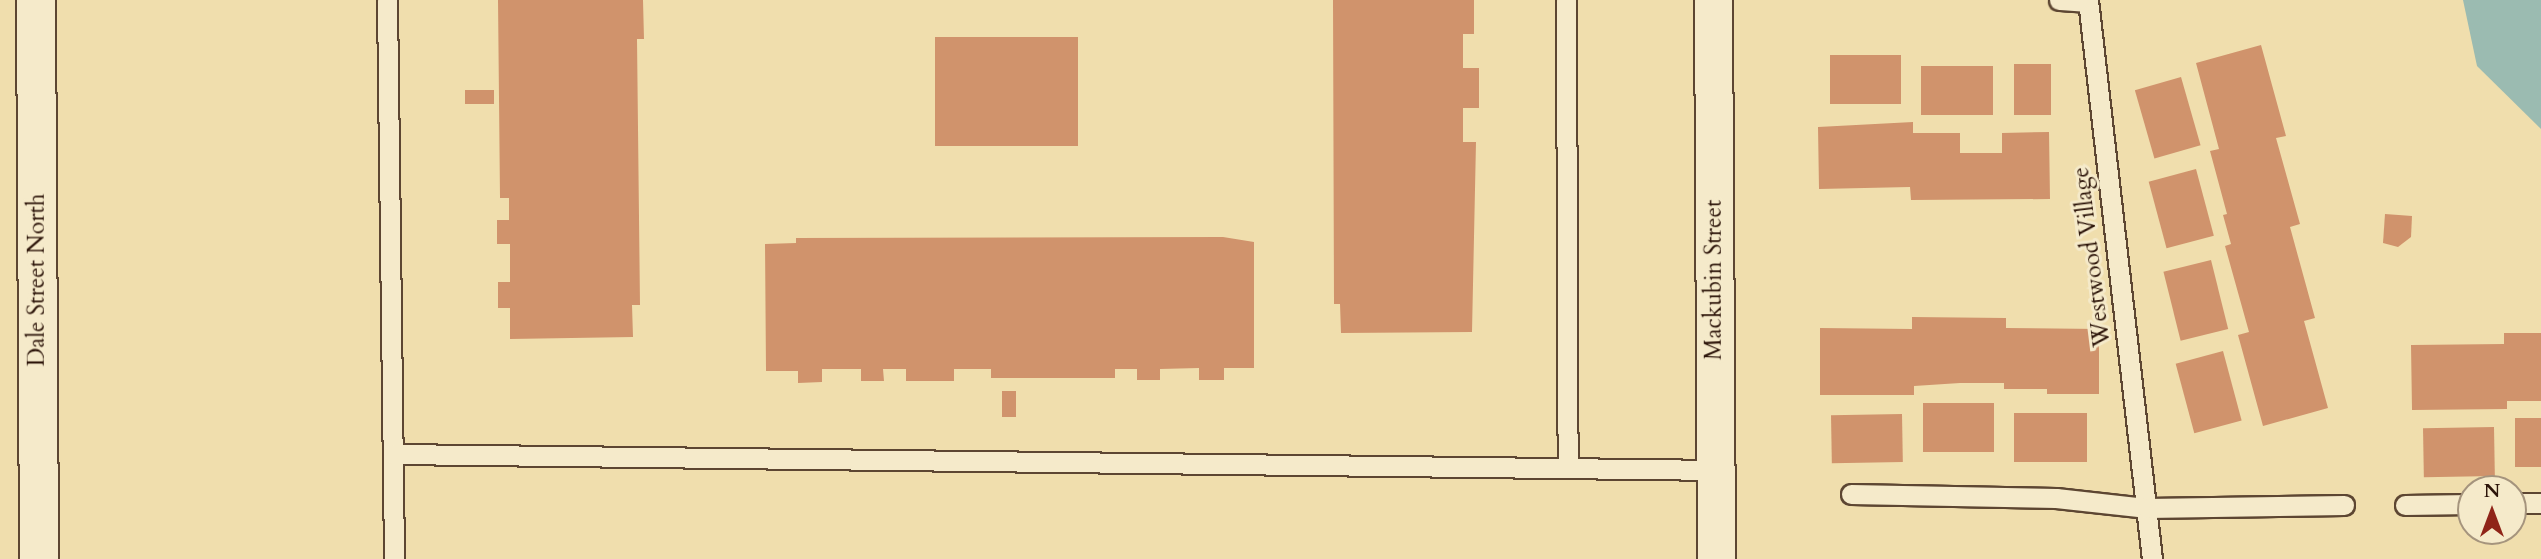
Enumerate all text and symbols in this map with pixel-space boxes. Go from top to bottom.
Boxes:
street label: Westwood Village [2067,166,2117,348]
street label: Dale Street North [23,194,51,366]
street label: Mackubin Street [1700,200,1728,360]
north arrow [2457,475,2527,545]
text: N [2484,478,2500,504]

